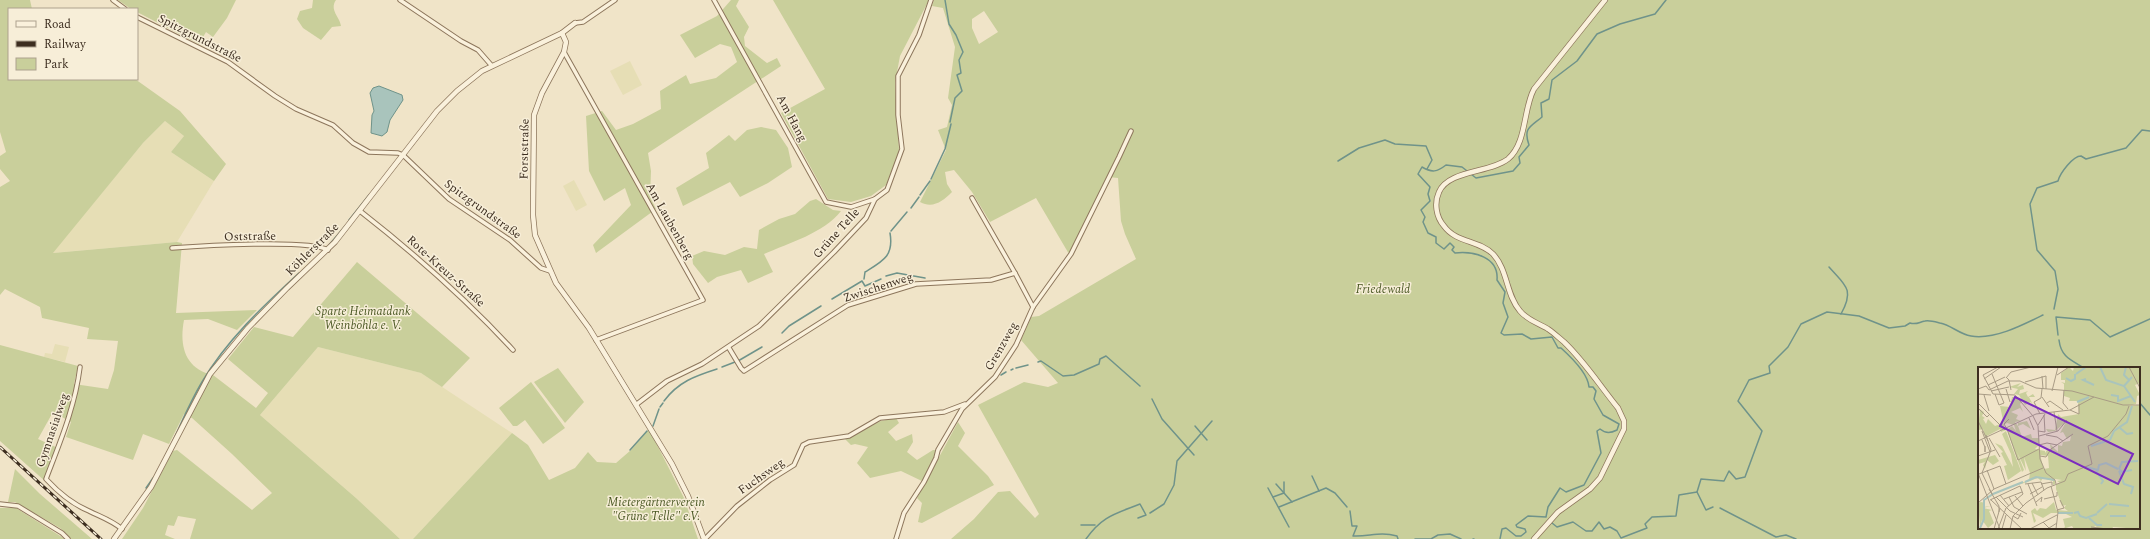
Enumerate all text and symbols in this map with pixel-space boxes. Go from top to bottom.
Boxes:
legend [8,8,138,80]
street label: Spitzgrundstraße [155,9,245,68]
text: Road [44,15,71,34]
text: Railway [44,35,87,54]
text: Park [44,55,69,74]
street label: Am Hang [771,91,812,145]
street label: Forststraße [514,118,535,180]
street label: Spitzgrundstraße [440,175,526,244]
street label: Am Laubenberg [640,179,699,263]
street label: Grüne Telle [808,204,865,263]
street label: Köhlerstraße [281,218,344,281]
street label: Oststraße [224,227,276,246]
street label: Rote-Kreuz-Straße [402,231,489,312]
street label: Zwischenweg [841,267,915,308]
park label: Friedewald [1356,280,1410,299]
park label: Sparte Heimatdank Weinböhla e. V. [315,302,411,335]
street label: Grenzweg [980,318,1023,374]
inset map [1978,367,2140,529]
street label: Gymnasialweg [31,390,74,470]
street label: Fuchsweg [734,453,789,499]
park label: Mietergärtnerverein "Grüne Telle" e.V. [607,493,705,526]

